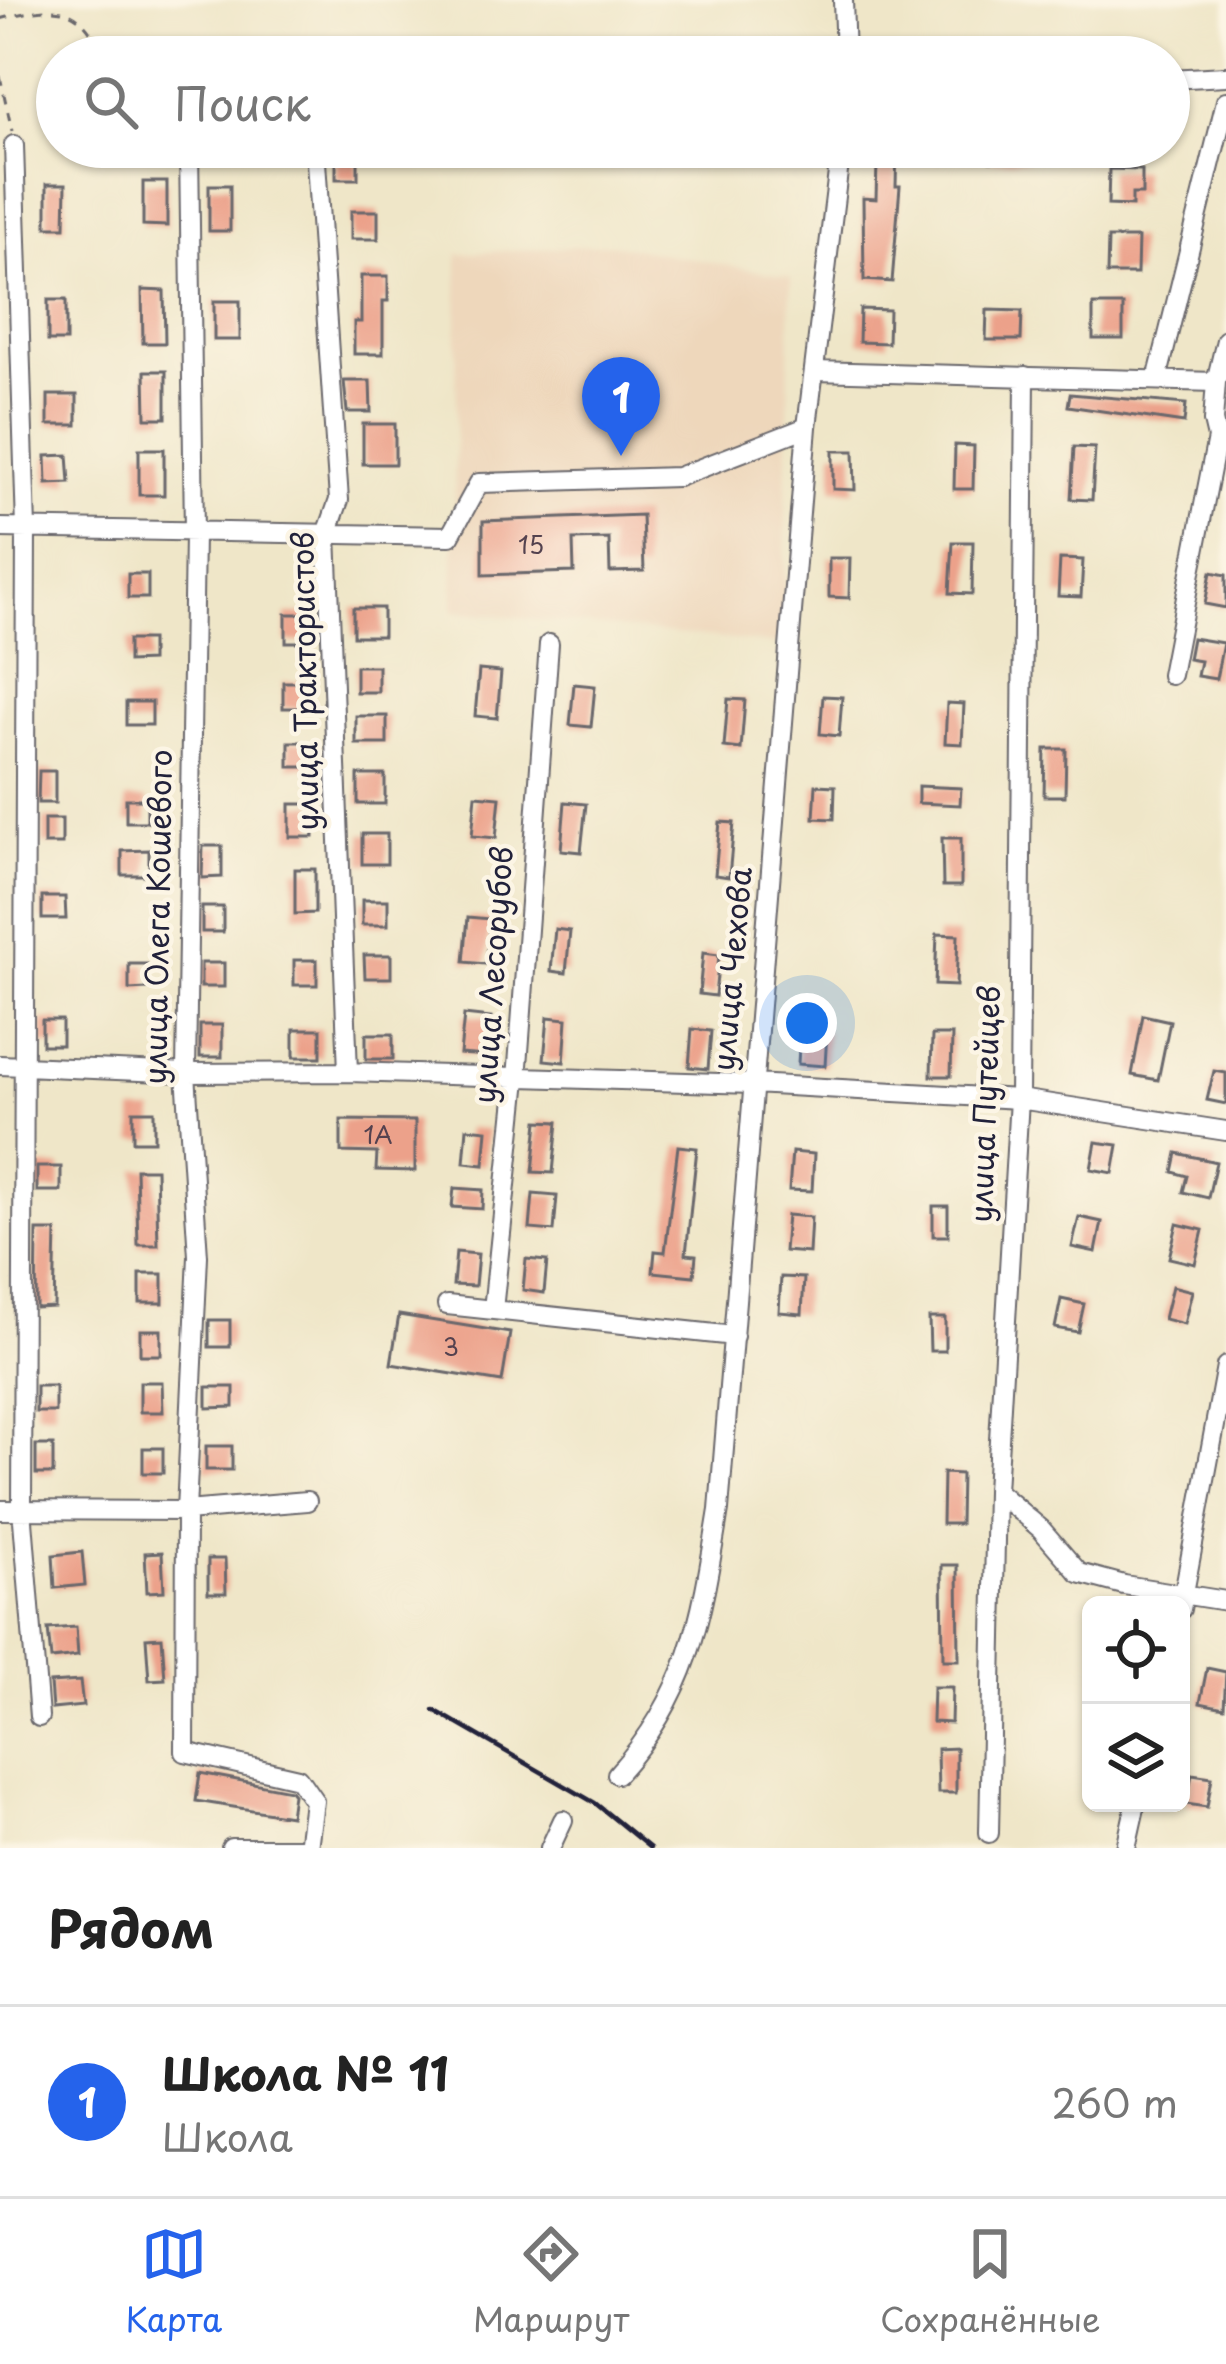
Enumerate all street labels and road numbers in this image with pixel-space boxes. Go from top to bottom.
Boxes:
street label: улица Трактористов [278,531,329,831]
street label: улица Олега Кошевого [131,749,182,1085]
street label: улица Лесорубов [460,845,523,1105]
street label: улица Чехова [699,865,762,1073]
street label: улица Путейцев [957,984,1010,1223]

